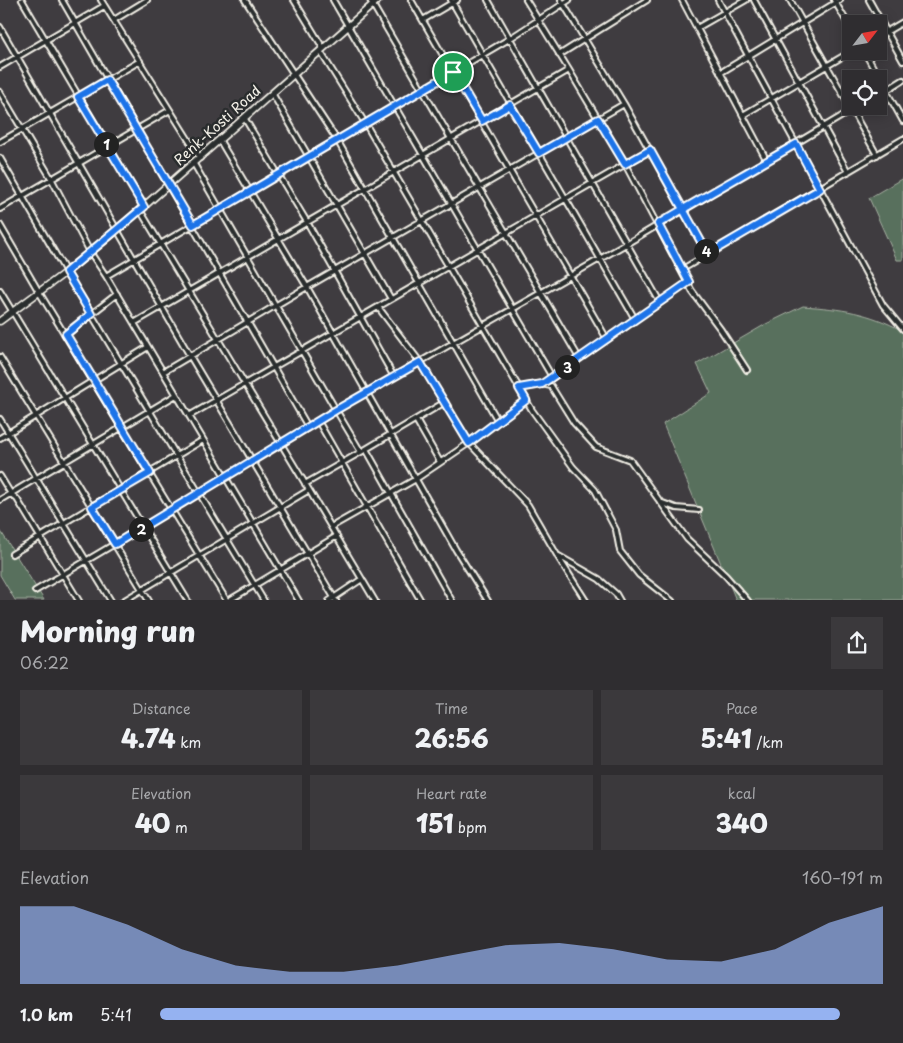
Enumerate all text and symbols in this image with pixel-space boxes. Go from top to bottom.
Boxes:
north arrow [842,15,888,60]
map controls [842,15,887,115]
pin [432,51,474,93]
icon: arrive [439,58,467,86]
button: locate [842,70,887,115]
street label: Renk-Kosti Road [169,80,265,170]
pin: 1 [94,132,118,156]
text: 1 [103,134,110,155]
pin: 4 [694,238,718,264]
text: 4 [702,241,711,262]
pin: 3 [554,354,580,380]
text: 3 [563,357,572,378]
pin: 2 [128,516,154,542]
text: 2 [137,519,146,540]
text: Morning run [20,609,196,652]
button: share [831,617,883,669]
text: 06:22 [20,650,69,674]
text: Distance [132,698,191,719]
text: Time [435,698,468,719]
text: Pace [726,698,758,719]
text: 4.74 [121,719,176,757]
text: 26:56 [414,719,489,757]
text: 5:41 [700,719,752,757]
text: km [176,732,201,753]
text: /km [752,732,783,753]
text: Elevation [131,783,191,804]
text: Heart rate [416,783,487,804]
text: kcal [728,783,756,804]
text: 40 [135,804,170,842]
text: 151 [416,804,454,842]
text: 340 [716,804,768,842]
text: m [170,817,188,838]
text: bpm [454,817,487,838]
text: Elevation [20,865,89,889]
text: 160–191 m [802,865,883,889]
text: 1.0 km [20,1002,73,1026]
text: 5:41 [100,1002,132,1026]

